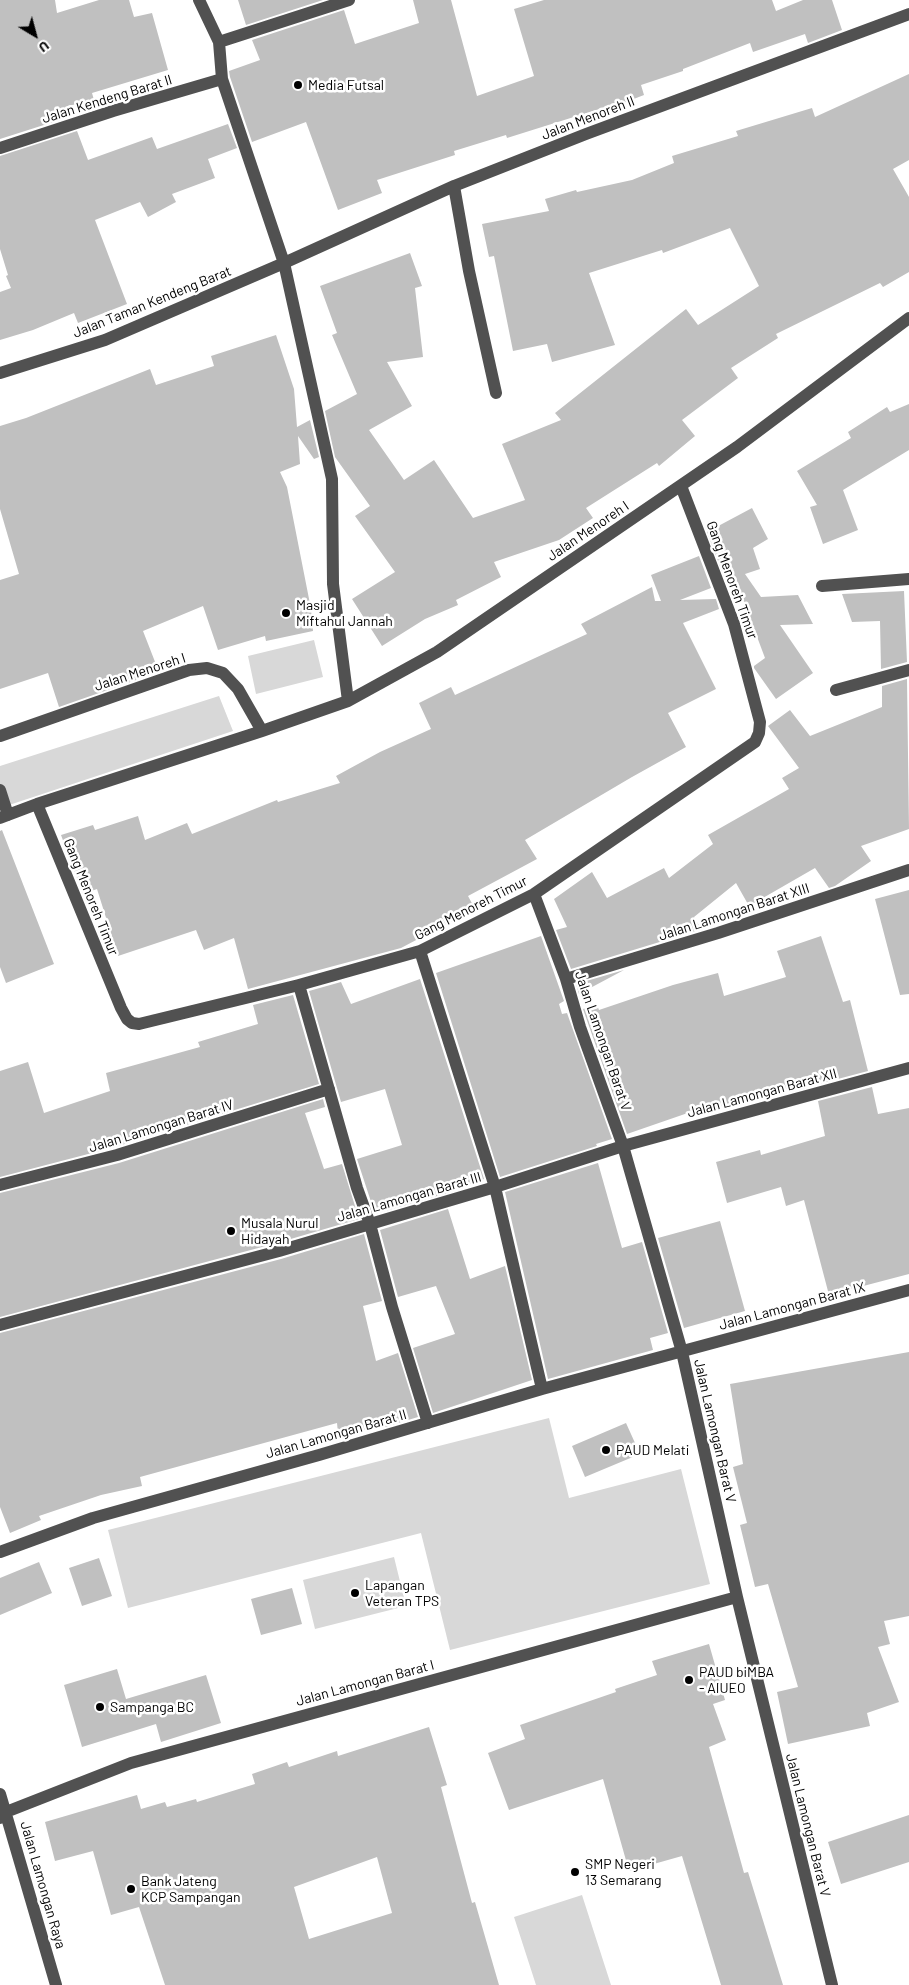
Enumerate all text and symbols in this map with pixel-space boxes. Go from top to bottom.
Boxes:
north arrow [10,10,60,60]
text: U [36,38,53,57]
street label: Jalan Kendeng Barat II [40,71,174,127]
place label: Media Futsal [308,77,384,93]
marker: Media Futsal [292,79,304,91]
street label: Jalan Menoreh II [539,92,637,144]
street label: Jalan Taman Kendeng Barat [70,263,234,341]
street label: Jalan Menoreh I [544,497,632,565]
street label: Gang Menoreh Timur [703,519,761,641]
place label: Masjid Miftahul Jannah [296,597,393,630]
marker: Masjid Miftahul Jannah [280,607,292,619]
street label: Jalan Menoreh I [92,649,188,695]
street label: Gang Menoreh Timur [60,836,122,958]
street label: Gang Menoreh Timur [412,872,530,944]
street label: Jalan Lamongan Barat XIII [656,880,812,944]
street label: Jalan Lamongan Barat V [571,969,635,1113]
street label: Jalan Lamongan Barat XII [685,1065,839,1121]
street label: Jalan Lamongan Barat IV [87,1096,235,1156]
street label: Jalan Lamongan Barat III [335,1168,483,1226]
place label: Musala Nurul Hidayah [241,1215,318,1248]
marker: Musala Nurul Hidayah [225,1225,237,1237]
street label: Jalan Lamongan Barat IX [717,1278,867,1334]
street label: Jalan Lamongan Barat V [690,1358,740,1504]
street label: Jalan Lamongan Barat II [264,1406,408,1462]
place label: PAUD Melati [616,1442,689,1458]
marker: PAUD Melati [600,1444,612,1456]
place label: Lapangan Veteran TPS [365,1577,439,1610]
marker: Lapangan Veteran TPS [349,1587,361,1599]
street label: Jalan Lamongan Barat I [294,1656,436,1710]
place label: PAUD biMBA - AIUEO [699,1664,774,1696]
marker: PAUD biMBA - AIUEO [683,1674,695,1686]
place label: Sampanga BC [110,1699,194,1715]
marker: Sampanga BC [94,1701,106,1713]
street label: Jalan Lamongan Barat V [782,1752,834,1898]
street label: Jalan Lamongan Raya [17,1819,69,1951]
place label: SMP Negeri 13 Semarang [585,1856,662,1888]
marker: SMP Negeri 13 Semarang [569,1866,581,1878]
place label: Bank Jateng KCP Sampangan [141,1873,240,1905]
marker: Bank Jateng KCP Sampangan [125,1883,137,1895]

